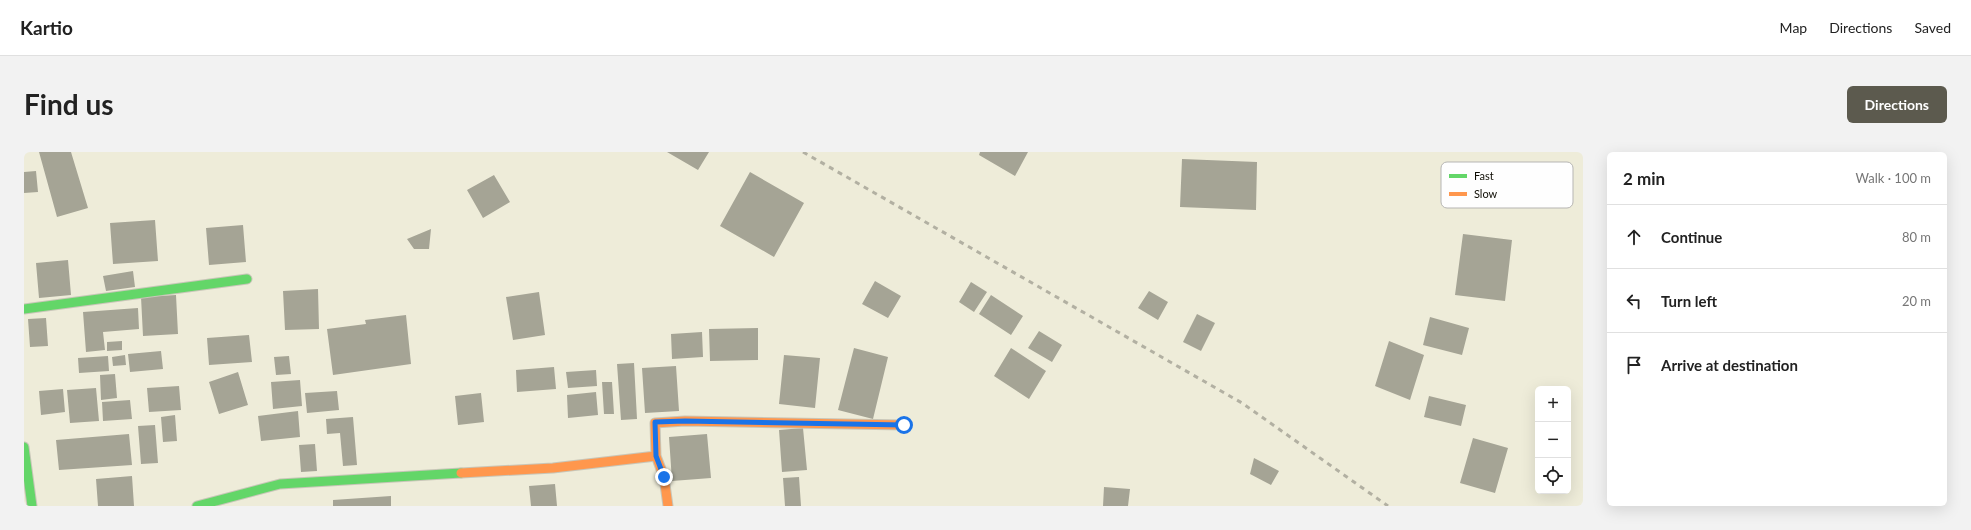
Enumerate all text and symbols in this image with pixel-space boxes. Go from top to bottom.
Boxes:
text: Kartio [20,16,73,39]
text: Map [1780,19,1807,36]
text: Directions [1829,19,1892,36]
text: Saved [1914,19,1951,36]
button: Directions [1847,86,1947,123]
text: Find us [24,87,114,121]
legend [1441,162,1573,208]
text: 2 min [1623,168,1665,189]
text: Fast [1474,169,1494,182]
text: Walk · 100 m [1855,170,1931,186]
text: Slow [1474,187,1498,200]
icon: ahead [1623,226,1645,248]
text: Continue [1661,228,1722,246]
text: 80 m [1902,229,1931,245]
icon: left [1623,290,1645,312]
text: Turn left [1661,292,1717,310]
text: 20 m [1902,293,1931,309]
icon: arrive [1623,354,1645,376]
text: Arrive at destination [1661,356,1798,374]
map controls [1535,386,1571,494]
button: + [1535,386,1571,422]
route start [895,416,913,434]
button: − [1535,422,1571,458]
button: locate [1535,458,1571,494]
route end [655,468,673,486]

